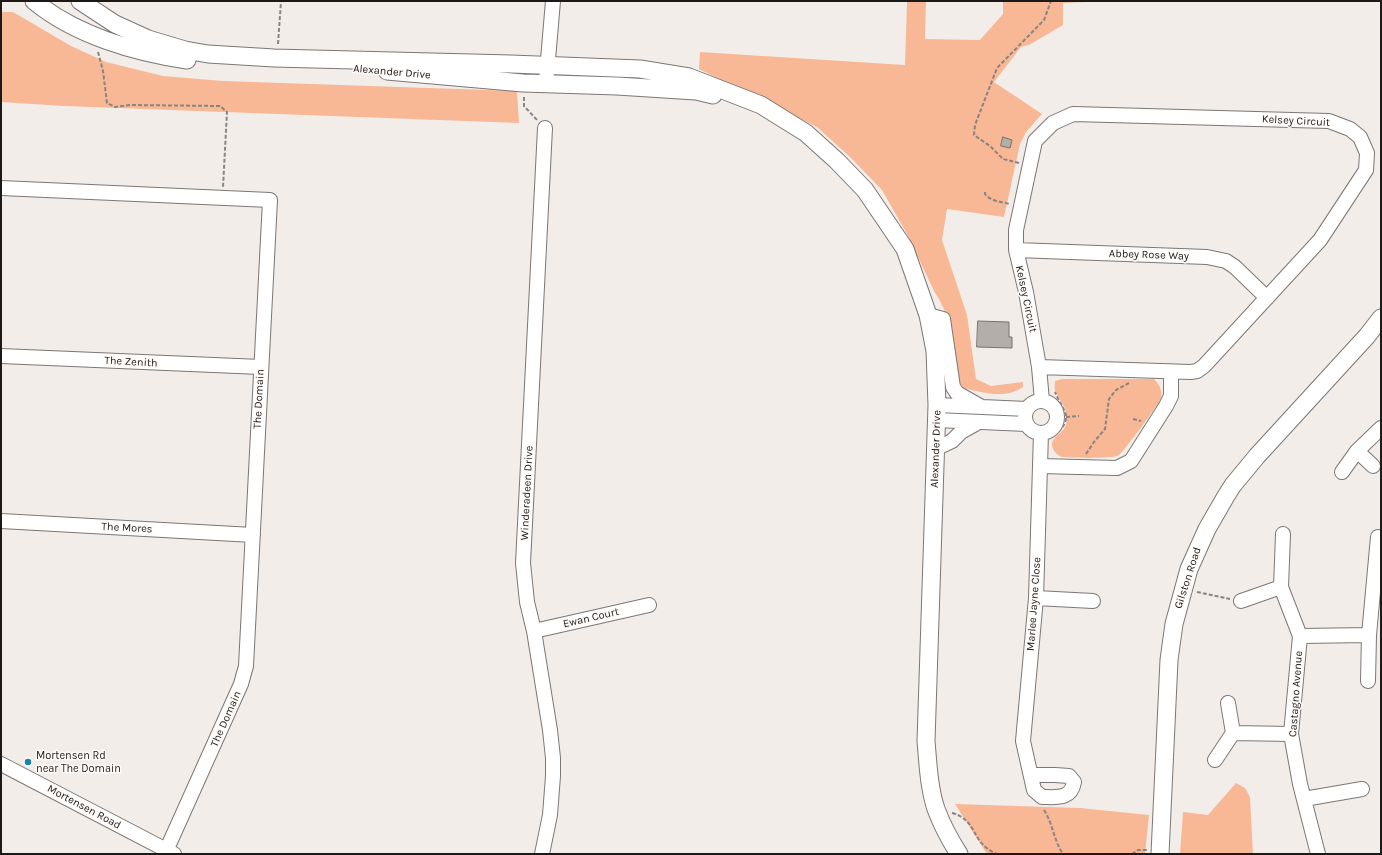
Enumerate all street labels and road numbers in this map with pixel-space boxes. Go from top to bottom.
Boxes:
street label: Alexander Drive [353,62,431,82]
street label: Kelsey Circuit [1262,113,1330,129]
street label: Abbey Rose Way [1109,247,1189,263]
street label: Kelsey Circuit [1012,264,1040,334]
street label: The Zenith [104,354,158,370]
street label: The Domain [251,369,267,429]
street label: Alexander Drive [928,410,944,488]
street label: Winderadeen Drive [518,445,536,541]
street label: The Mores [101,520,153,536]
street label: Gilston Road [1172,546,1204,610]
street label: Marlee Jayne Close [1024,557,1044,651]
street label: Ewan Court [562,605,620,631]
street label: Castagno Avenue [1286,650,1306,738]
street label: The Domain [208,689,244,749]
street label: Mortensen Road [45,782,123,832]

